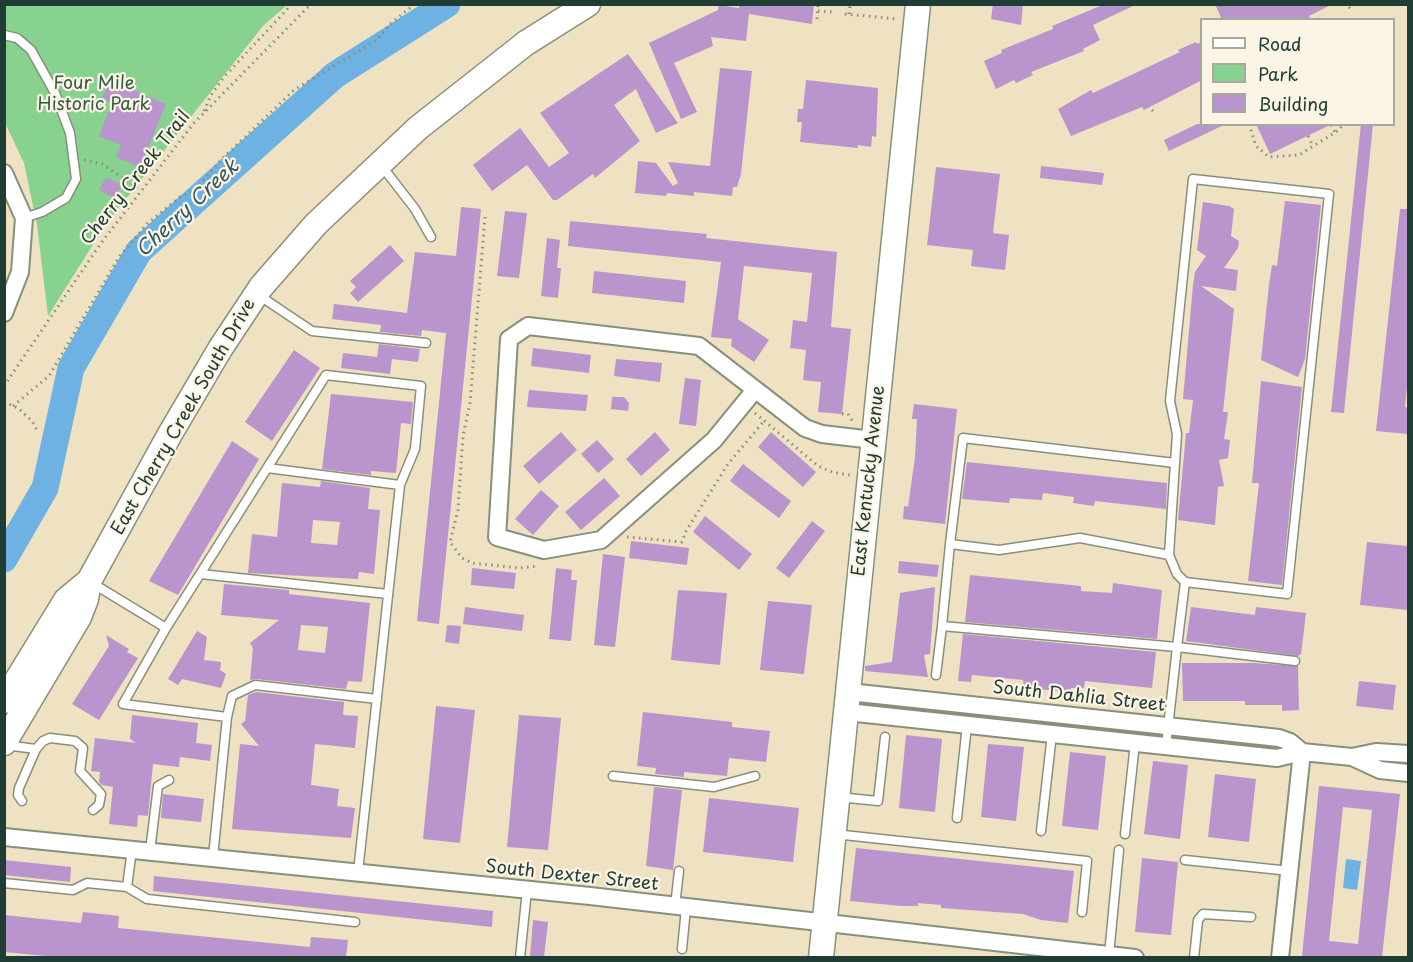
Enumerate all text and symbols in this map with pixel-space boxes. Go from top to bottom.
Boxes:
legend [1200,18,1395,126]
text: Road [1258,30,1302,57]
text: Park [1258,60,1298,87]
park label: Four Mile Historic Park [38,73,150,116]
text: Building [1258,90,1328,117]
street label: Cherry Creek Trail [77,106,195,250]
water label: Cherry Creek [132,155,244,263]
street label: East Cherry Creek South Drive [107,295,261,539]
street label: East Kentucky Avenue [848,385,890,577]
street label: South Dahlia Street [992,677,1166,717]
street label: South Dexter Street [484,856,660,896]

